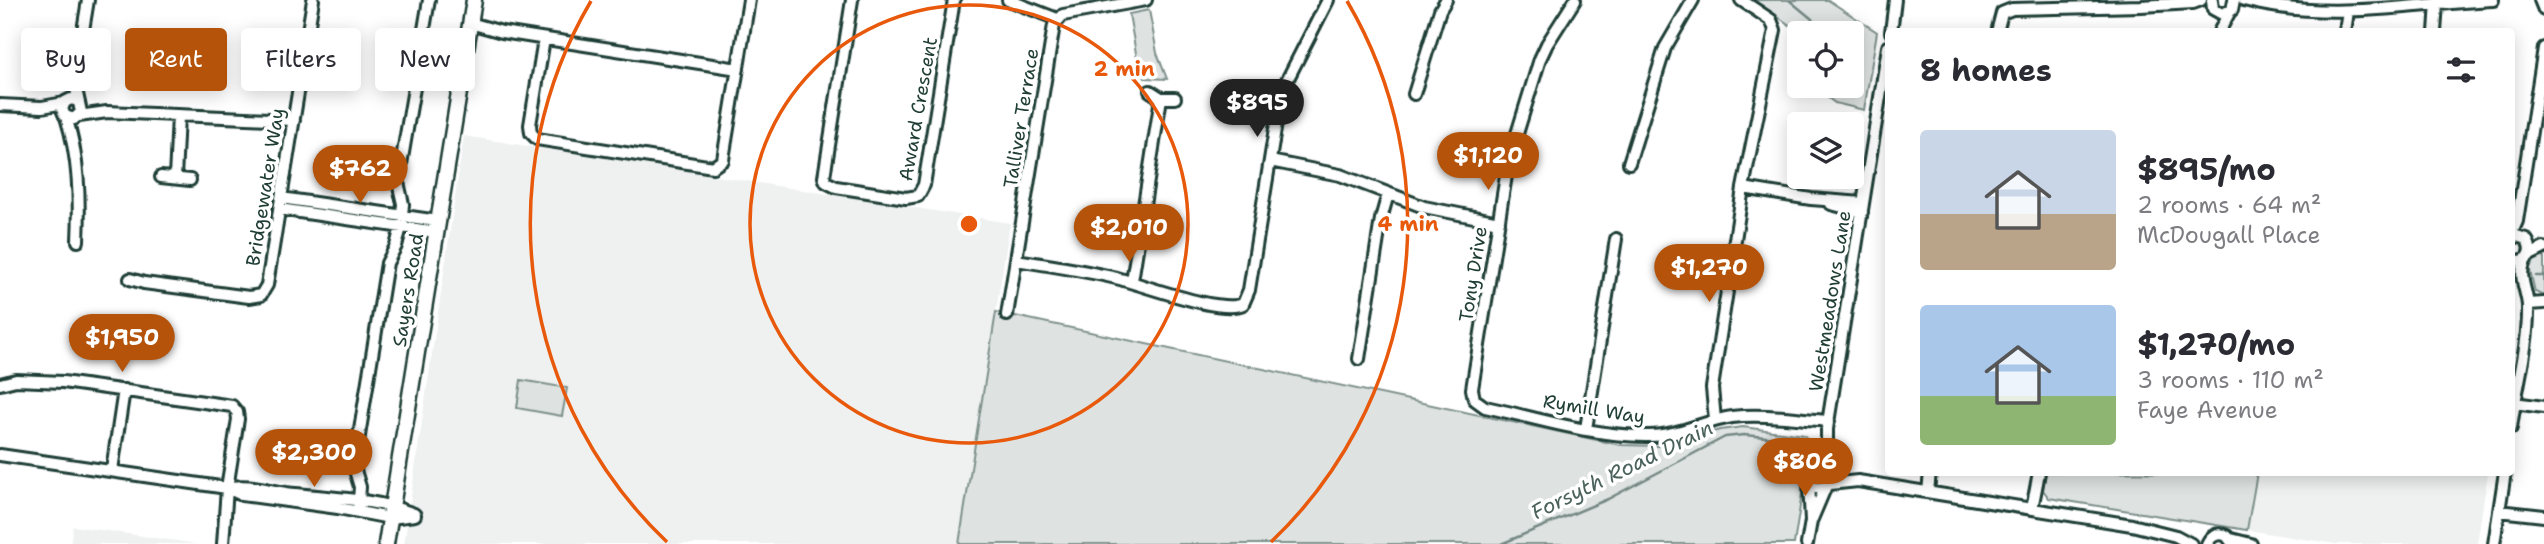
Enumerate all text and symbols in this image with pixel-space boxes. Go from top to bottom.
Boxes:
map controls [1787,21,1864,189]
button: locate [1787,21,1864,98]
chip: Buy [21,28,111,91]
chip: Rent [125,28,227,91]
chip: Filters [241,28,361,91]
chip: New [375,28,475,91]
street label: Award Crescent [893,35,943,183]
street label: Talliver Terrace [998,46,1044,190]
text: 8 homes [1920,50,2052,91]
icon: filters [2442,51,2480,89]
text: 2 min [1093,55,1155,83]
pin: $895 [1216,80,1298,139]
text: $895 [1226,87,1288,117]
street label: Bridgewater Way [240,106,290,268]
button: layers [1787,112,1864,189]
pin: $1,120 [1431,132,1545,192]
text: $1,120 [1453,140,1523,170]
pin: $762 [319,146,401,205]
text: $895/mo [2137,149,2276,190]
text: $762 [329,153,391,183]
icon: home [1976,158,2060,242]
text: 2 rooms · 64 m² [2137,190,2321,220]
pin: $2,010 [1072,204,1186,264]
street label: Westmeadows Lane [1803,209,1857,393]
text: 4 min [1377,210,1439,238]
centre of rings [957,212,981,236]
text: $2,010 [1090,212,1168,242]
text: McDougall Place [2137,220,2321,250]
street label: Tony Drive [1453,224,1493,324]
street label: Sayers Road [387,231,429,349]
pin: $1,270 [1652,244,1766,304]
text: $1,270 [1670,252,1748,282]
pin: $1,950 [65,314,179,374]
text: $1,950 [85,322,159,352]
text: $1,270/mo [2137,324,2295,365]
icon: home [1976,333,2060,417]
text: 3 rooms · 110 m² [2137,365,2324,395]
street label: Rymill Way [1541,389,1647,429]
text: Faye Avenue [2137,395,2278,425]
water label: Forsyth Road Drain [1526,414,1718,526]
pin: $2,300 [257,430,371,489]
text: $2,300 [271,437,357,467]
pin: $806 [1764,438,1846,498]
text: $806 [1773,446,1837,476]

